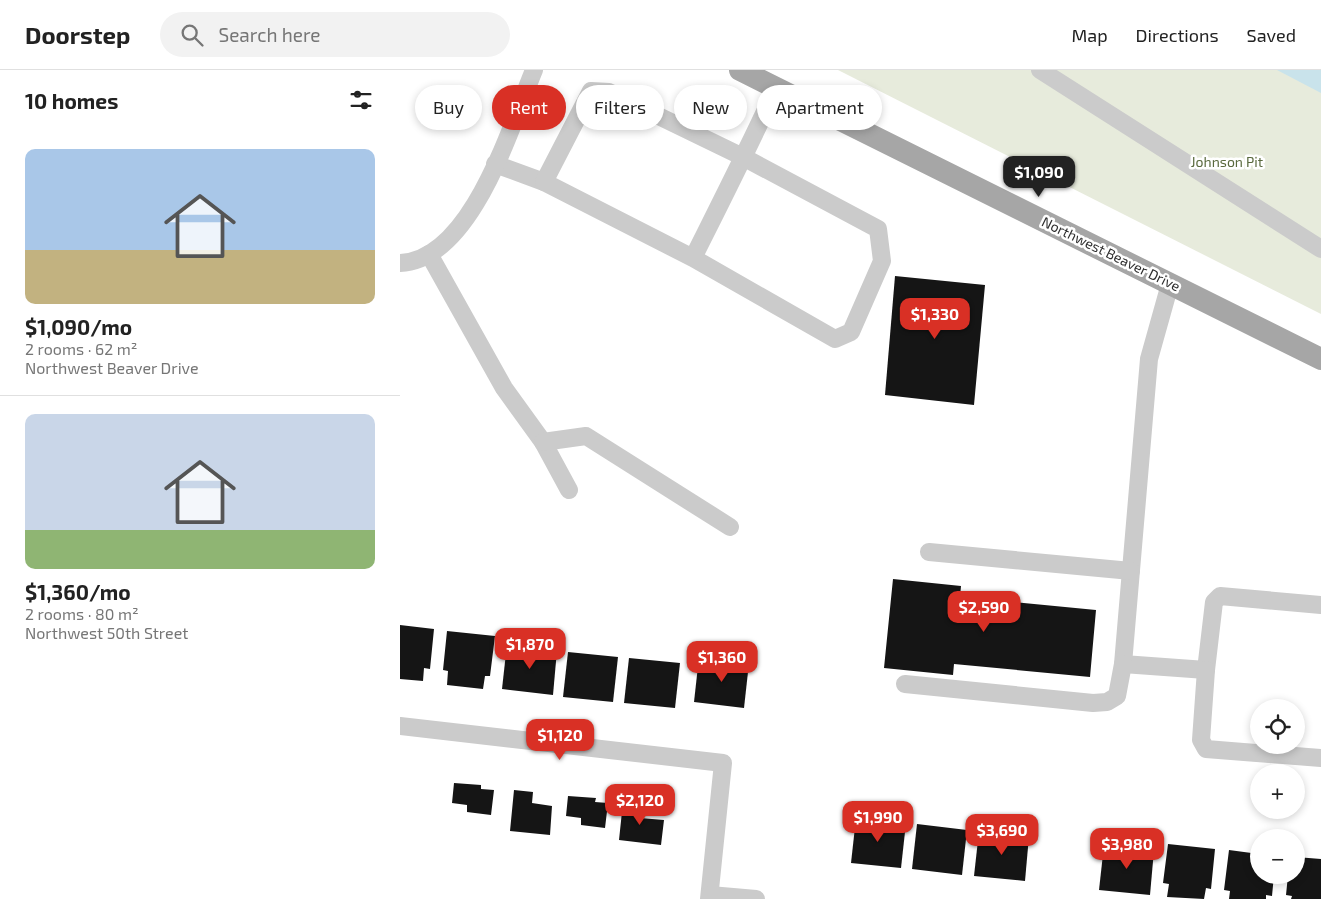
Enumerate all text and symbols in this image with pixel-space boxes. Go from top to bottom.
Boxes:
search box [160,12,510,57]
text: Doorstep [25,20,130,49]
icon: search [178,21,206,49]
text: Search here [218,23,321,46]
text: Map [1071,24,1108,46]
text: Directions [1136,24,1219,46]
text: Saved [1247,24,1296,46]
chip: Buy [415,85,482,130]
chip: Rent [492,85,566,130]
chip: Filters [576,85,664,130]
chip: New [674,85,747,130]
chip: Apartment [757,85,882,130]
icon: filters [347,86,375,114]
text: 10 homes [25,88,118,113]
park label: Johnson Pit [1191,153,1263,170]
pin: $1,090 [998,156,1080,198]
text: $1,090 [1014,162,1064,181]
icon: home [155,181,245,271]
street label: Northwest Beaver Drive [1039,213,1183,294]
pin: $1,330 [894,298,976,340]
text: $1,330 [911,304,959,323]
text: $1,090/mo [25,314,132,339]
text: 2 rooms · 62 m² [25,339,137,358]
text: Northwest Beaver Drive [25,358,199,377]
icon: home [155,447,245,537]
text: $1,360/mo [25,579,131,604]
pin: $2,590 [943,590,1025,633]
text: $2,590 [959,597,1009,616]
text: 2 rooms · 80 m² [25,604,139,623]
text: Northwest 50th Street [25,623,188,642]
pin: $1,870 [489,628,571,670]
text: $1,870 [506,634,554,653]
pin: $1,360 [681,640,763,683]
text: $1,360 [698,647,746,666]
map controls [1250,699,1305,884]
button: locate [1250,699,1305,754]
pin: $1,120 [519,718,601,761]
text: $1,120 [537,725,583,744]
button: + [1250,764,1305,819]
pin: $2,120 [599,784,681,826]
text: $2,120 [616,790,664,809]
pin: $1,990 [837,800,919,843]
text: $1,990 [853,807,903,826]
pin: $3,690 [961,814,1043,856]
text: $3,690 [976,820,1028,839]
pin: $3,980 [1086,828,1168,870]
button: − [1250,829,1305,884]
text: $3,980 [1101,834,1153,853]

